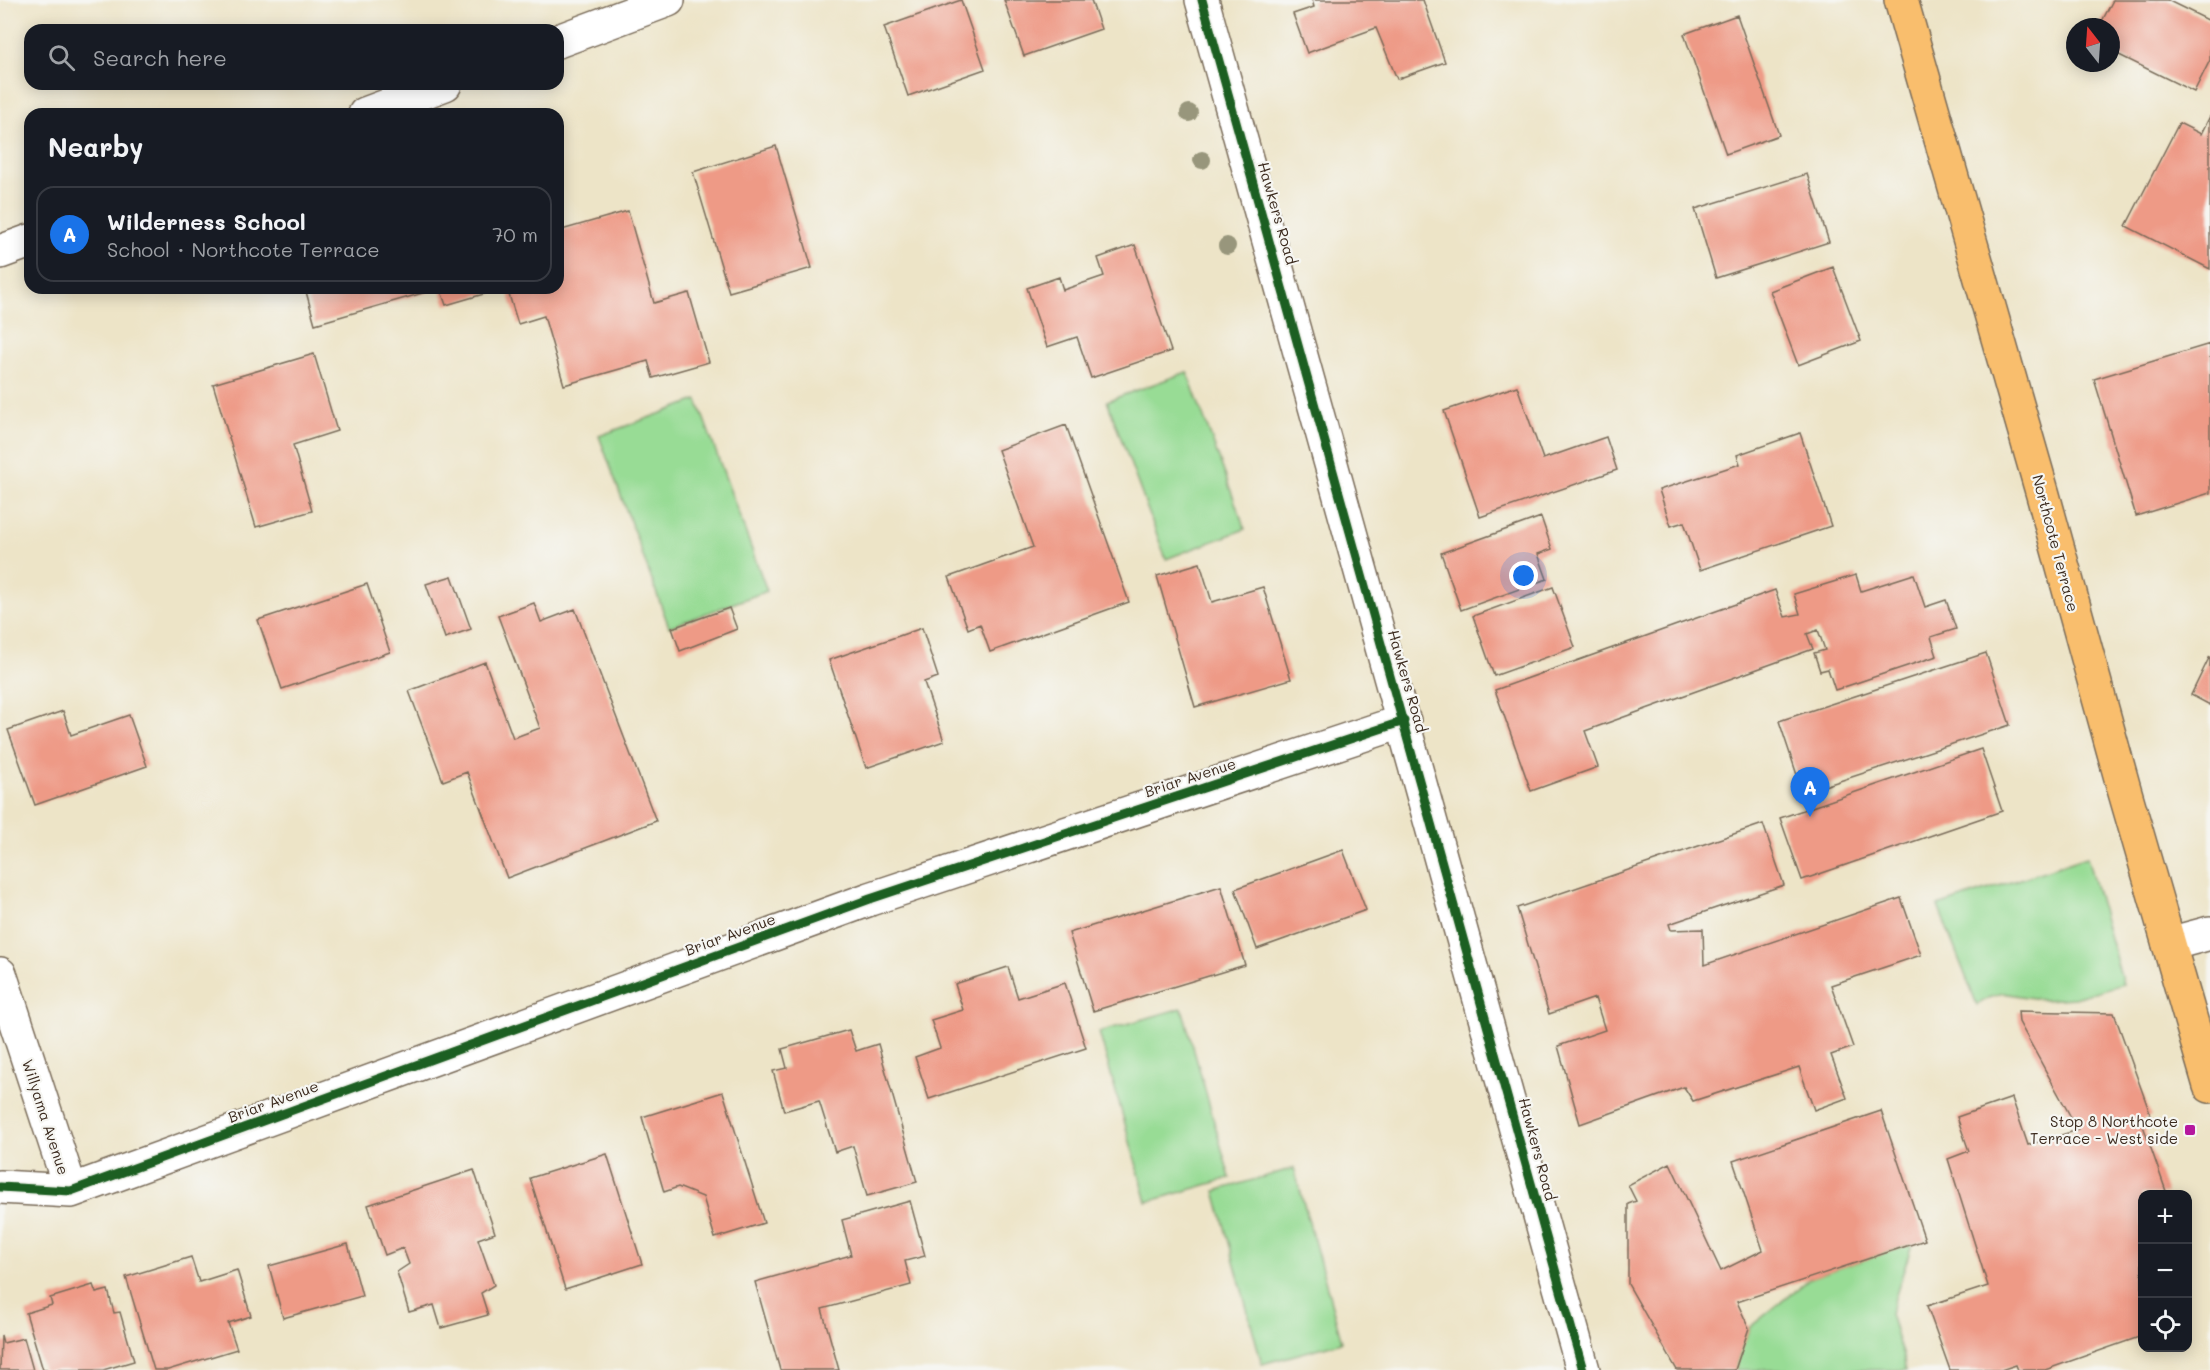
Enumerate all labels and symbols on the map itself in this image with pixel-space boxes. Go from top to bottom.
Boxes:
north arrow [2066,18,2120,72]
street label: Hawkers Road [1254,159,1302,267]
street label: Northcote Terrace [2028,472,2084,614]
your location [1509,561,1538,590]
street label: Hawkers Road [1384,627,1432,735]
street label: Briar Avenue [1142,753,1238,801]
pin: A [1790,768,1830,817]
street label: Briar Avenue [682,908,778,960]
street label: Willyama Avenue [18,1057,74,1177]
street label: Briar Avenue [225,1075,321,1127]
street label: Hawkers Road [1515,1095,1561,1203]
place label: Stop 8 Northcote Terrace - West side [2030,1111,2178,1148]
marker: Stop 8 Northcote Terrace - West side [2183,1123,2197,1137]

